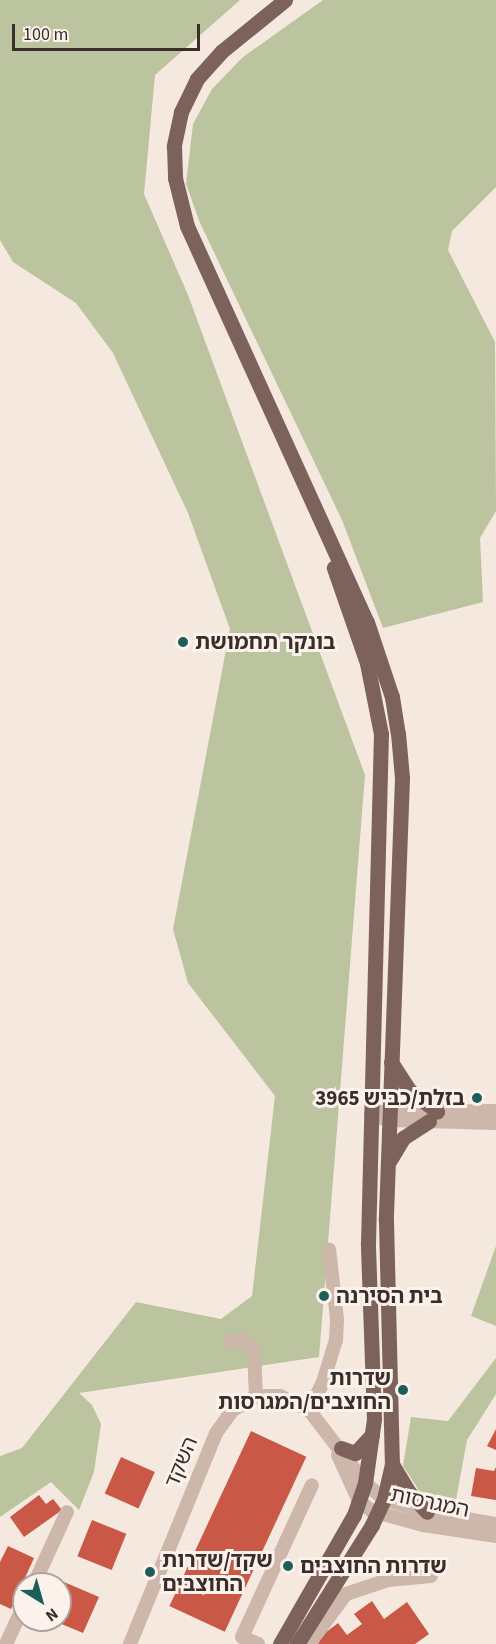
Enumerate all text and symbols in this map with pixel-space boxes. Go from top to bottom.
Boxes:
scale bar [15,12,202,50]
text: 100 m [23,22,68,47]
place label: בונקר תחמושת [195,629,335,655]
marker: בונקר תחמושת [176,635,190,649]
place label: בזלת/כביש 3965 [315,1085,465,1111]
marker: בזלת/כביש 3965 [470,1091,484,1105]
place label: בית הסירנה [336,1283,443,1309]
marker: בית הסירנה [317,1289,331,1303]
place label: שדרות החוצבים/המגרסות [218,1365,391,1415]
marker: שדרות החוצבים/המגרסות [396,1383,410,1397]
street label: השקד [159,1433,203,1491]
street label: המגרסות [388,1481,472,1523]
place label: שקד/שדרות החוצבים [162,1547,273,1597]
place label: שדרות החוצבים [300,1553,447,1579]
marker: שדרות החוצבים [281,1559,295,1573]
marker: שקד/שדרות החוצבים [143,1565,157,1579]
north arrow [12,1572,72,1632]
text: N [41,1603,63,1627]

